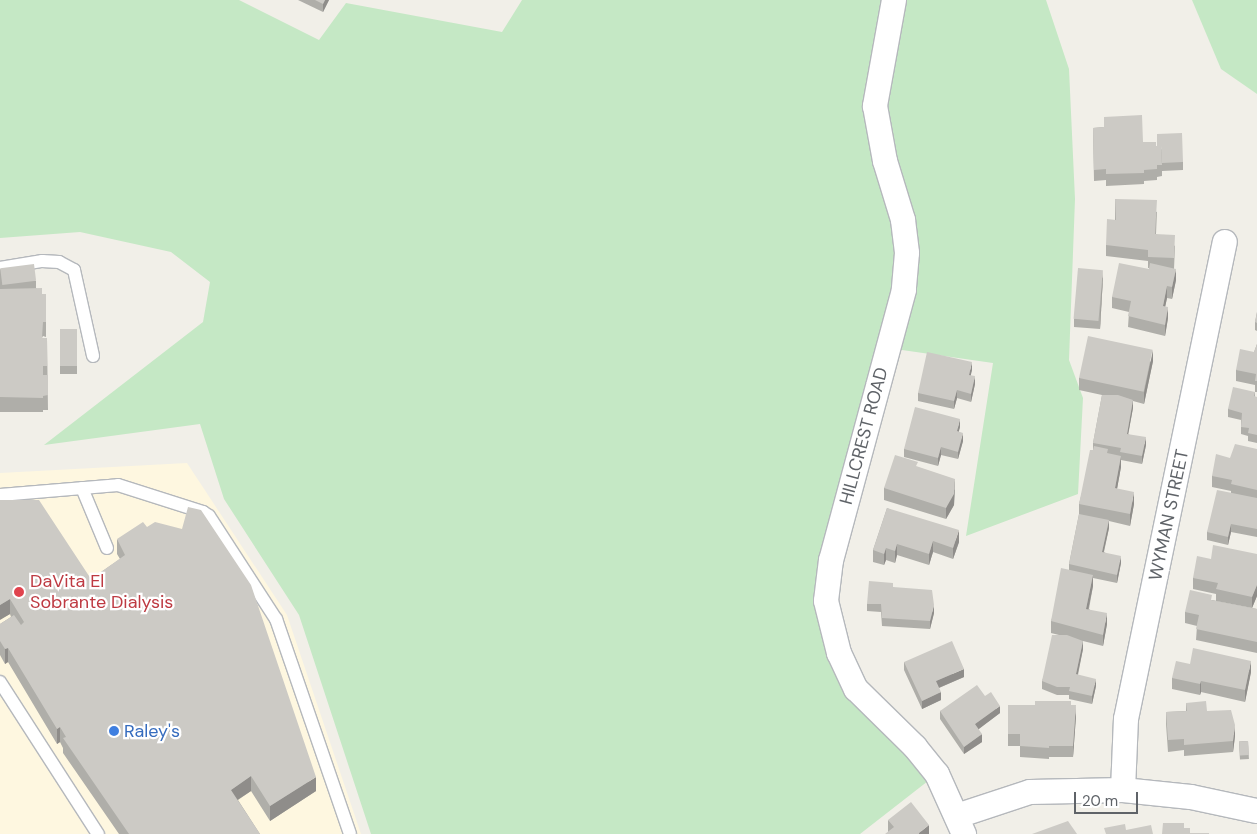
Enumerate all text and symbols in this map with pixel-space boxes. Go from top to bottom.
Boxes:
street label: HILLCREST ROAD [835,365,893,507]
street label: WYMAN STREET [1145,447,1193,583]
place label: DaVita El Sobrante Dialysis [30,571,173,614]
marker: DaVita El Sobrante Dialysis [12,585,26,599]
place label: Raley's [124,720,180,742]
marker: Raley's [108,725,120,737]
scale bar [1077,782,1141,814]
text: 20 m [1082,791,1118,811]

